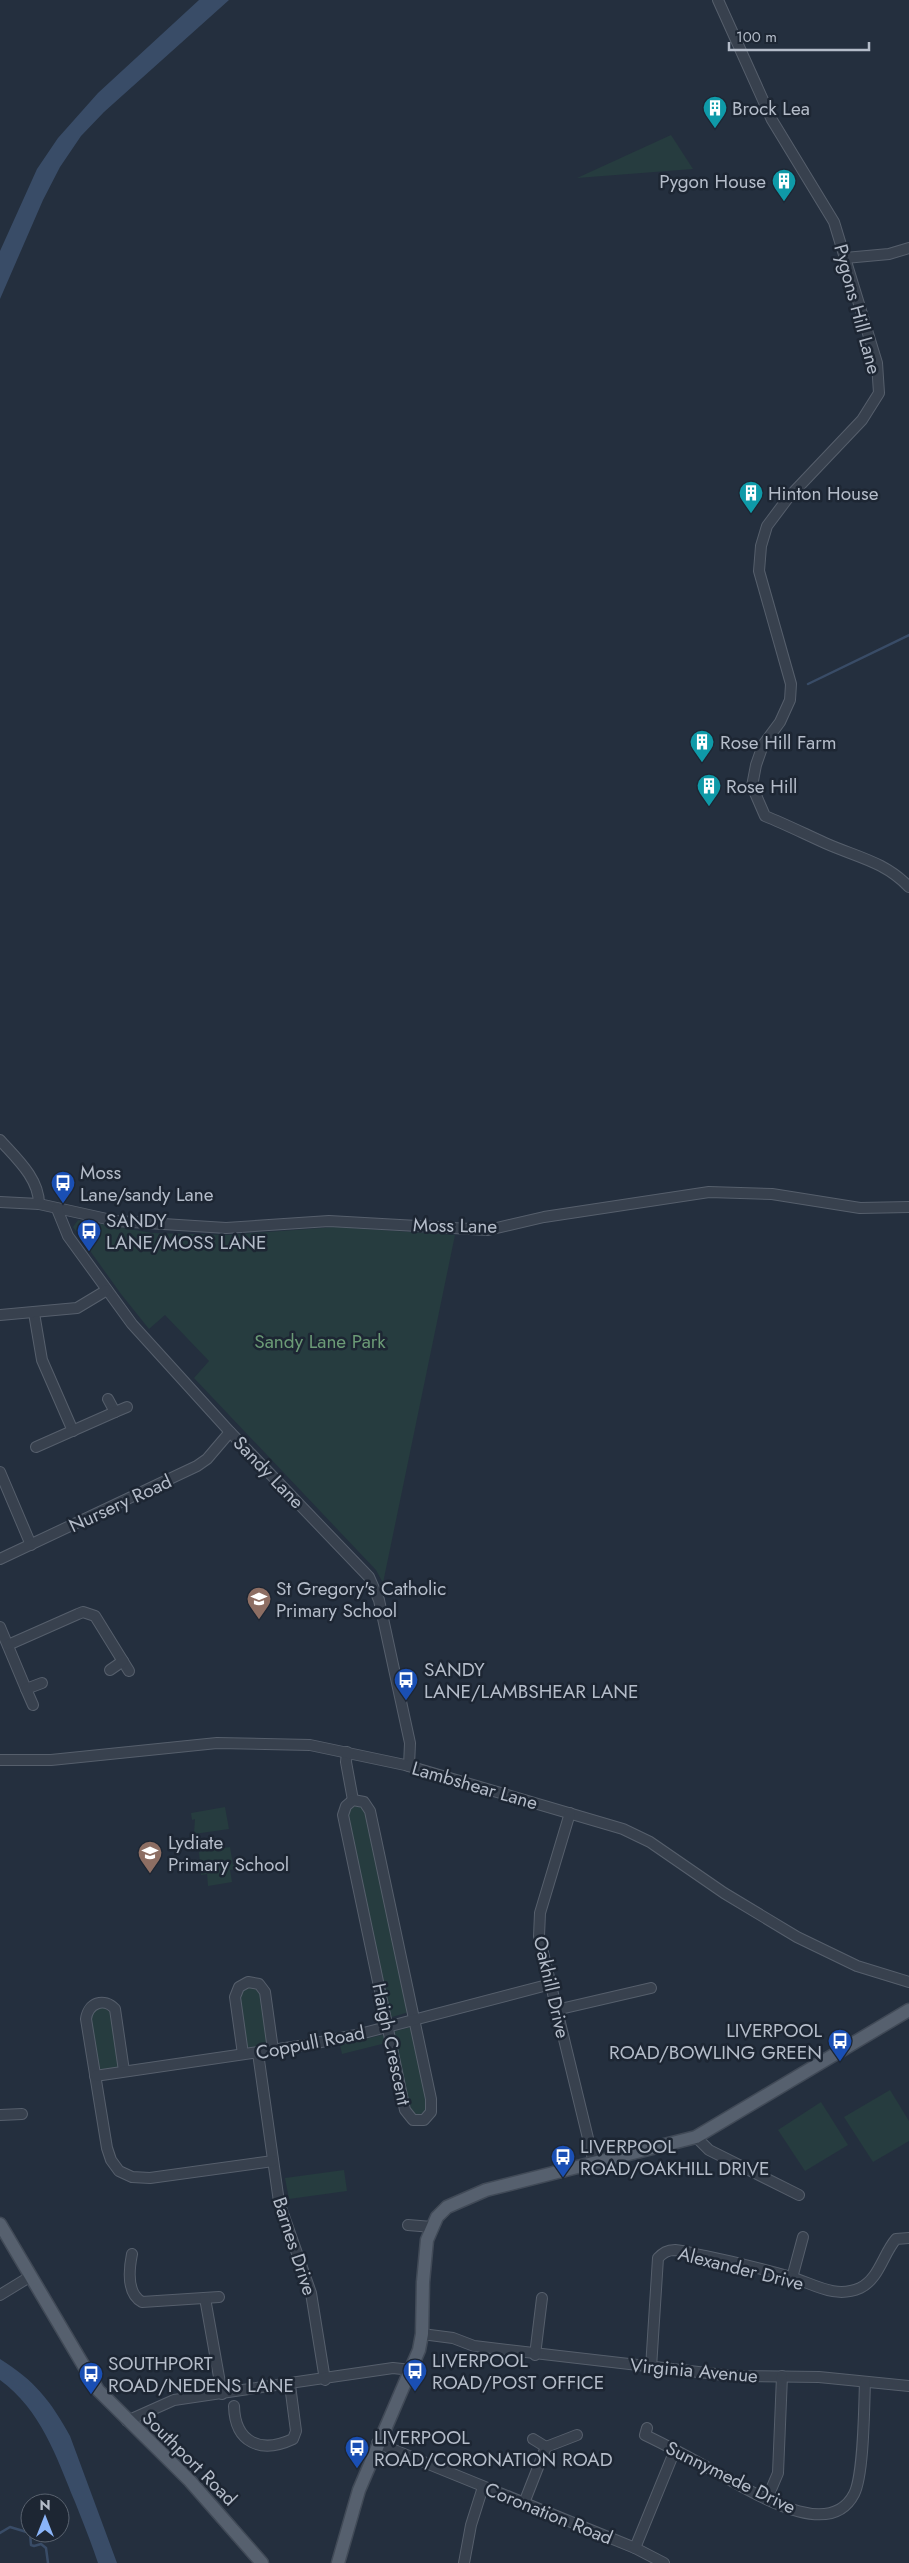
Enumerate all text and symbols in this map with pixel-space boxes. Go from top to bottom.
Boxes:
scale bar [729,20,869,52]
text: 100 m [736,26,777,48]
building icon: Brock Lea [702,95,728,129]
place label: Brock Lea [732,95,810,122]
place label: Pygon House [659,168,766,195]
building icon: Pygon House [771,168,797,202]
street label: Pygons Hill Lane [827,241,888,377]
building icon: Hinton House [738,480,764,514]
place label: Hinton House [768,480,879,507]
building icon: Rose Hill Farm [689,729,715,763]
place label: Rose Hill Farm [720,729,837,756]
building icon: Rose Hill [696,773,722,807]
place label: Rose Hill [726,773,797,800]
place label: Moss Lane/sandy Lane [80,1159,214,1208]
bus stop icon: Moss Lane/sandy Lane [50,1170,76,1204]
place label: SANDY LANE/MOSS LANE [106,1207,266,1256]
street label: Moss Lane [413,1211,498,1240]
bus stop icon: SANDY LANE/MOSS LANE [76,1218,102,1252]
park label: Sandy Lane Park [254,1328,386,1355]
street label: Sandy Lane [227,1430,310,1515]
street label: Nursery Road [64,1468,176,1539]
place label: St Gregory's Catholic Primary School [276,1575,446,1624]
school or university icon: St Gregory's Catholic Primary School [246,1586,272,1620]
place label: SANDY LANE/LAMBSHEAR LANE [424,1656,638,1705]
bus stop icon: SANDY LANE/LAMBSHEAR LANE [393,1667,419,1701]
street label: Lambshear Lane [409,1755,541,1816]
place label: Lydiate Primary School [168,1829,289,1878]
school or university icon: Lydiate Primary School [137,1840,163,1874]
street label: Oakhill Drive [527,1933,576,2041]
street label: Haigh Crescent [365,1981,418,2108]
place label: LIVERPOOL ROAD/BOWLING GREEN [609,2017,822,2066]
street label: Coppull Road [253,2019,367,2066]
bus stop icon: LIVERPOOL ROAD/BOWLING GREEN [827,2028,853,2062]
place label: LIVERPOOL ROAD/OAKHILL DRIVE [580,2133,769,2182]
bus stop icon: LIVERPOOL ROAD/OAKHILL DRIVE [550,2144,576,2178]
street label: Barnes Drive [266,2194,323,2299]
street label: Alexander Drive [675,2240,807,2297]
place label: LIVERPOOL ROAD/POST OFFICE [432,2347,604,2396]
place label: SOUTHPORT ROAD/NEDENS LANE [108,2350,294,2399]
street label: Virginia Avenue [629,2351,759,2390]
bus stop icon: LIVERPOOL ROAD/POST OFFICE [402,2358,428,2392]
bus stop icon: SOUTHPORT ROAD/NEDENS LANE [78,2361,104,2395]
street label: Southport Road [136,2405,243,2512]
place label: LIVERPOOL ROAD/CORONATION ROAD [374,2424,613,2473]
street label: Sunnymede Drive [661,2434,801,2521]
bus stop icon: LIVERPOOL ROAD/CORONATION ROAD [344,2435,370,2469]
street label: Coronation Road [481,2476,617,2551]
north arrow [20,2493,70,2543]
text: N [39,2495,51,2515]

